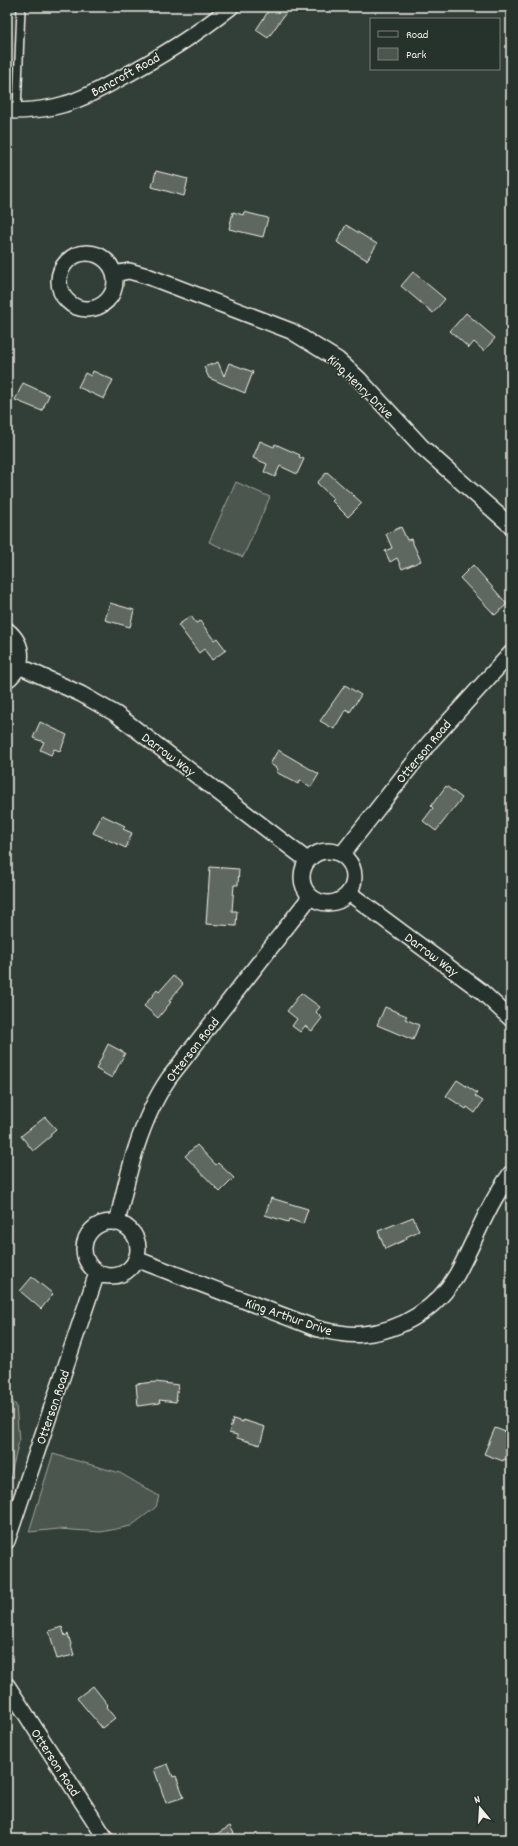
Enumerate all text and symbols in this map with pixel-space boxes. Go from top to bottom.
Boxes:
legend [370,18,500,70]
text: Road [406,27,428,44]
text: Park [406,47,427,64]
street label: Bancroft Road [88,49,164,103]
street label: King Henry Drive [322,350,397,424]
street label: Otterson Road [392,716,457,788]
street label: Darrow Way [137,729,199,783]
street label: Darrow Way [400,929,462,983]
street label: Otterson Road [162,1013,225,1087]
street label: King Arthur Drive [242,1294,334,1342]
street label: Otterson Road [32,1368,76,1448]
street label: Otterson Road [25,1725,84,1801]
north arrow [460,1788,500,1828]
text: N [472,1792,483,1809]

